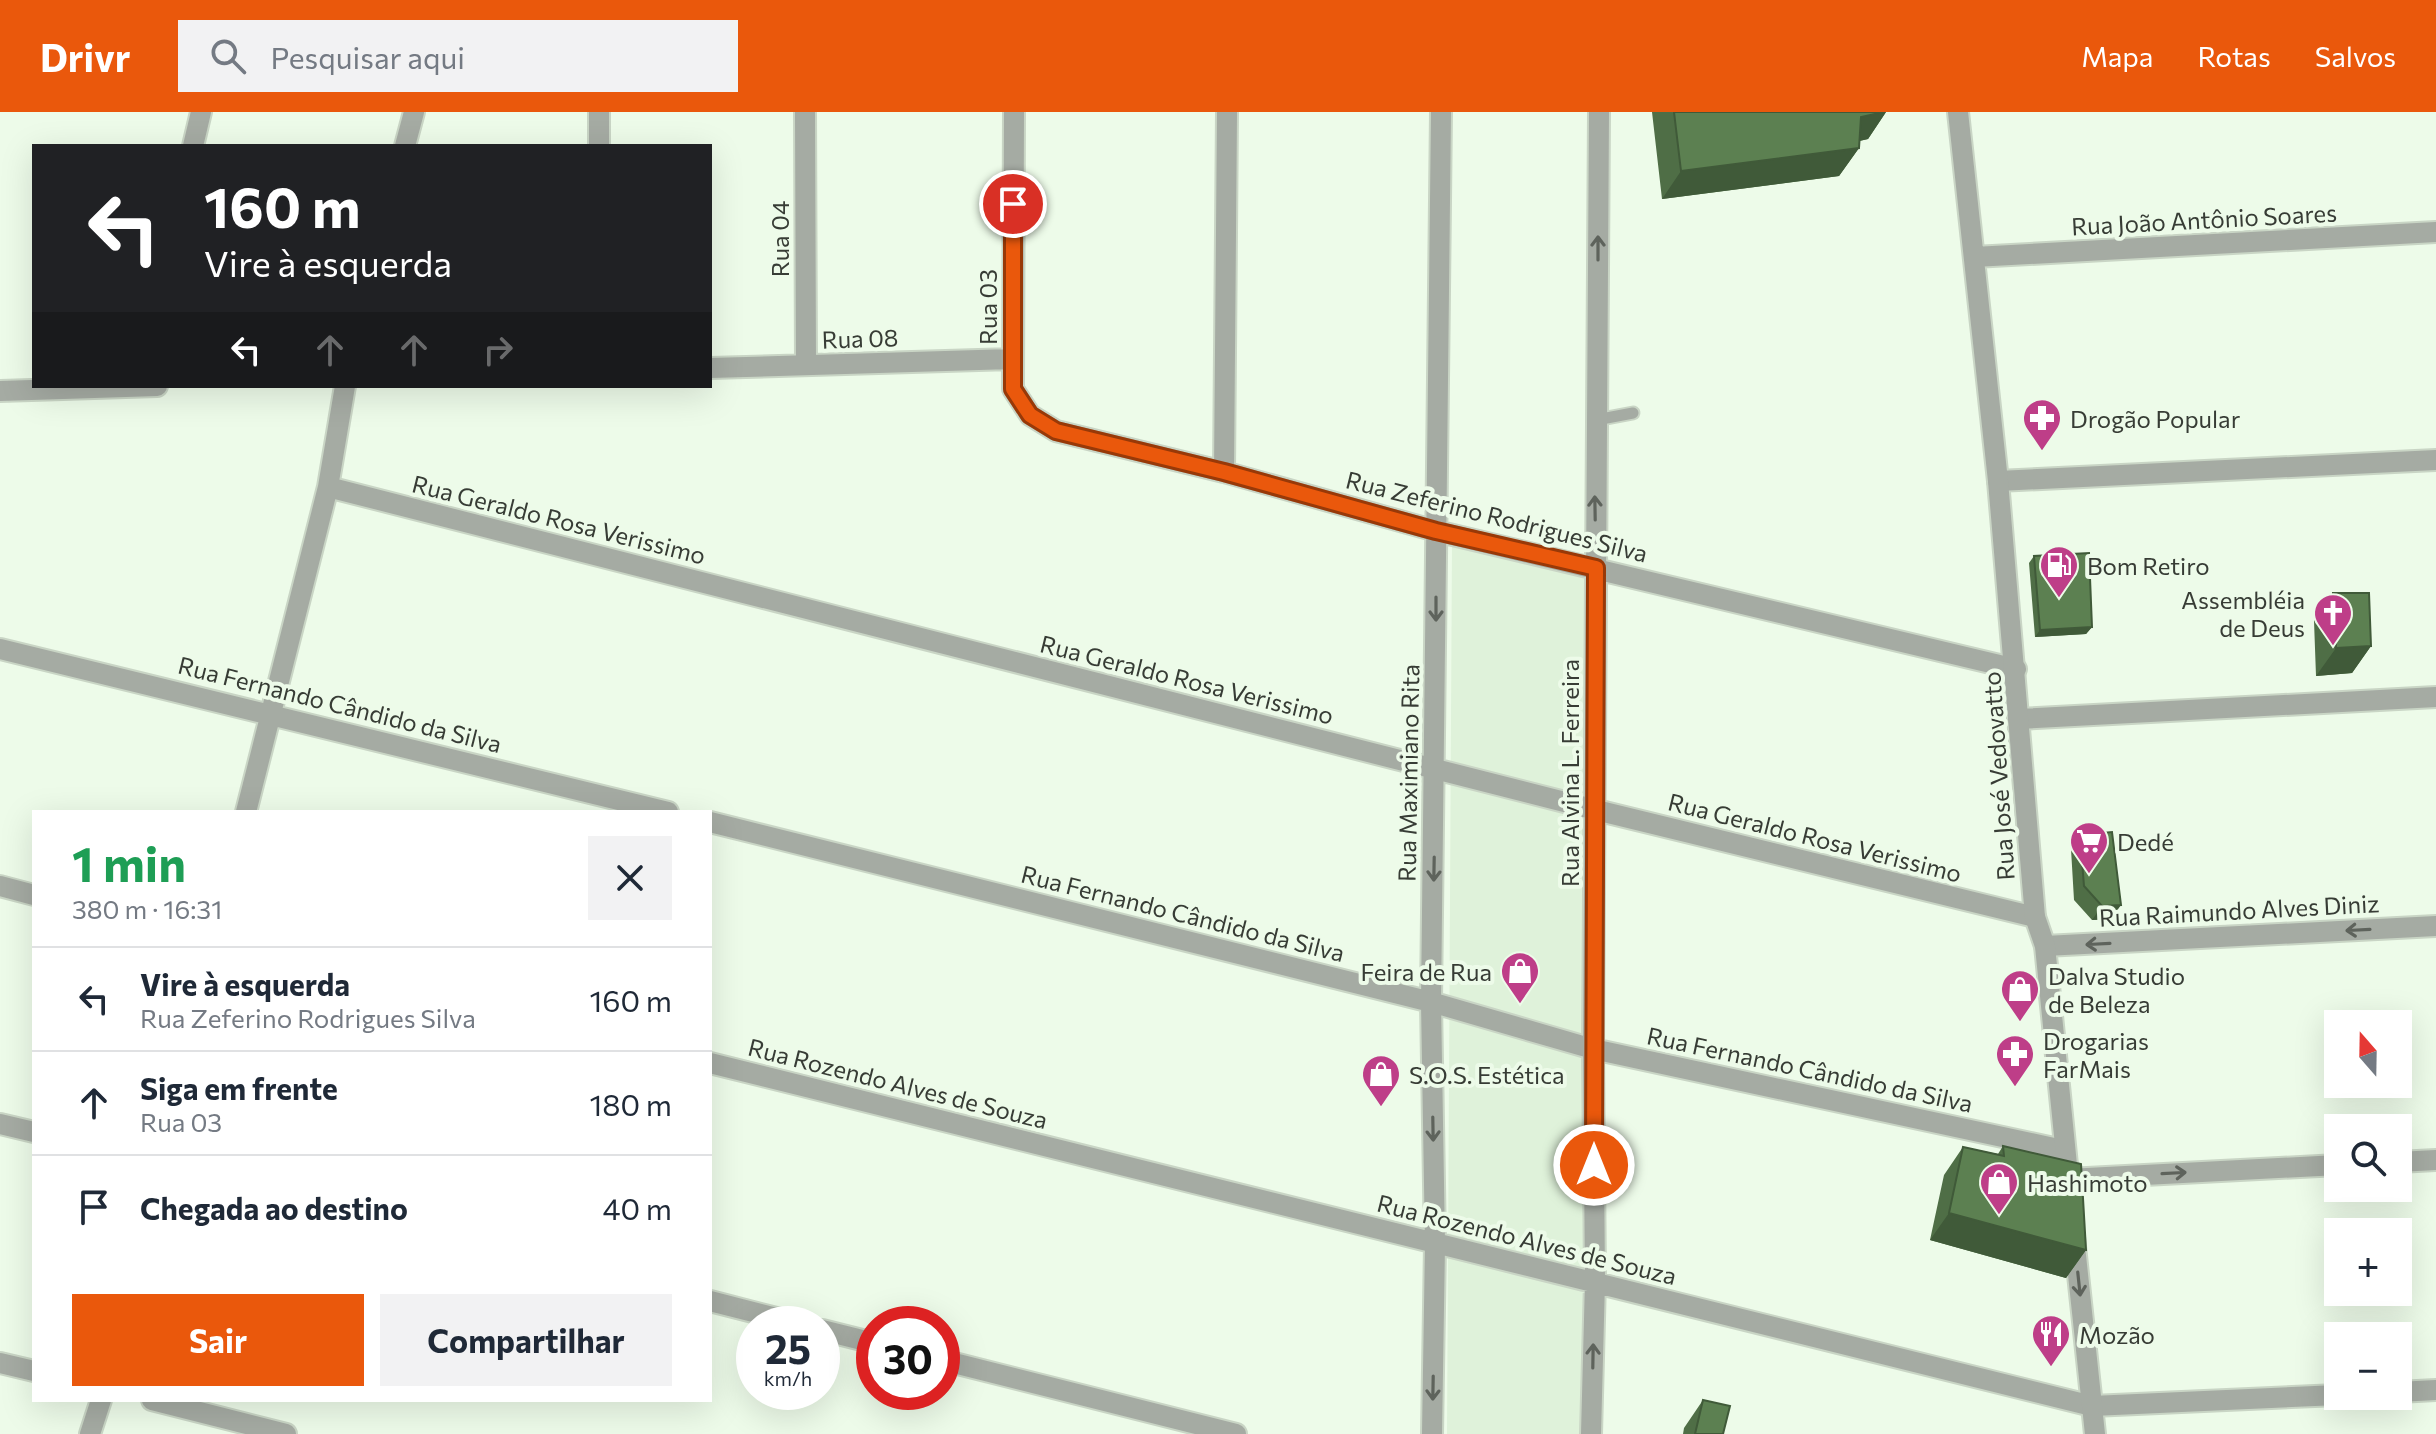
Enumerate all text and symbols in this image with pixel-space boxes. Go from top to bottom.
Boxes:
search box [178,20,738,92]
text: Drivr [40,33,130,80]
icon: search [206,34,250,78]
text: Pesquisar aqui [270,38,465,75]
text: Mapa [2081,39,2154,73]
text: Rotas [2198,39,2271,73]
text: Salvos [2315,39,2396,73]
pin [979,170,1047,238]
text: 160 m [204,171,361,240]
icon: left [72,176,176,280]
icon: arrive [991,182,1035,226]
street label: Rua João Antônio Soares [2070,198,2338,240]
street label: Rua 04 [765,201,794,277]
one-way arrow [1590,235,1605,262]
text: Vire à esquerda [204,240,452,284]
street label: Rua 03 [973,269,1002,345]
street label: Rua 08 [821,322,899,354]
icon: left [224,328,268,372]
icon: ahead [308,328,352,372]
icon: ahead [392,328,436,372]
icon: right [476,328,520,372]
pharmacy icon: Drogão Popular [2021,397,2063,452]
place label: Drogão Popular [2070,404,2241,433]
street label: Rua Zeferino Rodrigues Silva [1343,464,1651,568]
street label: Rua Geraldo Rosa Verissimo [409,468,709,570]
one-way arrow [1588,495,1603,522]
fuel station icon: Bom Retiro [2038,544,2080,599]
place label: Bom Retiro [2087,551,2210,580]
place label: Assembléia de Deus [2181,585,2305,642]
church icon: Assembléia de Deus [2312,592,2354,647]
one-way arrow [1428,595,1444,622]
street label: Rua Geraldo Rosa Verissimo [1037,628,1337,730]
street label: Rua Fernando Cândido da Silva [175,650,505,758]
street label: Rua Alvina L. Ferreira [1555,659,1584,887]
street label: Rua Maximiano Rita [1392,664,1424,882]
street label: Rua José Vedovatto [1976,671,2020,881]
street label: Rua Geraldo Rosa Verissimo [1665,786,1965,888]
supermarket icon: Dedé [2068,820,2110,875]
place label: Dedé [2117,827,2174,856]
text: 1 min [72,833,186,892]
button: close [588,836,672,920]
one-way arrow [1426,855,1441,882]
street label: Rua Fernando Cândido da Silva [1018,859,1348,967]
street label: Rua Raimundo Alves Diniz [2098,888,2380,932]
text: 380 m · 16:31 [72,893,222,924]
one-way arrow [2345,923,2372,938]
one-way arrow [2085,936,2112,951]
shop icon: Feira de Rua [1499,950,1541,1005]
place label: Feira de Rua [1360,957,1492,986]
place label: Dalva Studio de Beleza [2048,961,2185,1018]
text: Vire à esquerda [140,965,350,1002]
shop icon: Dalva Studio de Beleza [1999,968,2041,1023]
icon: left [72,977,116,1021]
text: 160 m [589,981,672,1018]
text: Rua Zeferino Rodrigues Silva [140,1002,476,1033]
north arrow [2324,1010,2412,1098]
map controls [2324,1010,2412,1410]
street label: Rua Fernando Cândido da Silva [1644,1020,1976,1118]
place label: Drogarias FarMais [2043,1026,2149,1083]
street label: Rua Rozendo Alves de Souza [745,1032,1051,1134]
pharmacy icon: Drogarias FarMais [1994,1033,2036,1088]
shop icon: S.O.S. Estética [1360,1053,1402,1108]
place label: S.O.S. Estética [1409,1060,1565,1089]
text: Siga em frente [140,1069,338,1106]
icon: ahead [72,1081,116,1125]
text: 180 m [589,1085,672,1122]
text: Rua 03 [140,1106,222,1137]
button: search [2324,1114,2412,1202]
one-way arrow [1426,1115,1441,1142]
position arrow [1552,1123,1636,1207]
shop icon: Hashimoto [1978,1161,2020,1216]
one-way arrow [2160,1165,2187,1180]
place label: Hashimoto [2027,1168,2148,1197]
icon: arrive [72,1185,116,1229]
street label: Rua Rozendo Alves de Souza [1374,1188,1680,1290]
text: Chegada ao destino [140,1189,408,1226]
text: 40 m [603,1189,672,1226]
button: + [2324,1218,2412,1306]
one-way arrow [2072,1270,2087,1297]
button: Sair [72,1294,364,1386]
button: Compartilhar [380,1294,672,1386]
speed limit sign: 30 [856,1306,960,1410]
restaurant icon: Mozão [2030,1313,2072,1368]
place label: Mozão [2079,1320,2155,1349]
button: − [2324,1322,2412,1410]
text: 25 [765,1323,811,1372]
one-way arrow [1585,1343,1600,1370]
text: km/h [764,1366,812,1390]
one-way arrow [1425,1374,1440,1401]

